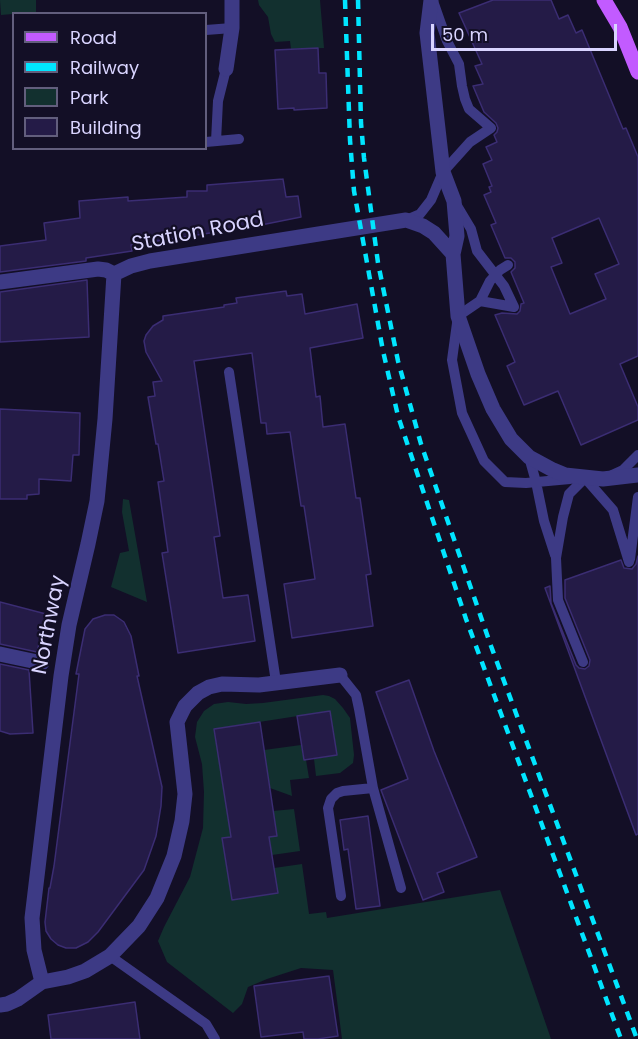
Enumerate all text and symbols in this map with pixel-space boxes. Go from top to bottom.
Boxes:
legend [12,12,207,150]
scale bar [434,12,620,50]
text: 50 m [442,22,488,47]
text: Road [70,25,117,50]
text: Railway [70,55,139,80]
text: Park [70,85,109,110]
text: Building [70,115,142,140]
street label: Station Road [130,208,266,258]
street label: Northway [28,573,72,677]

